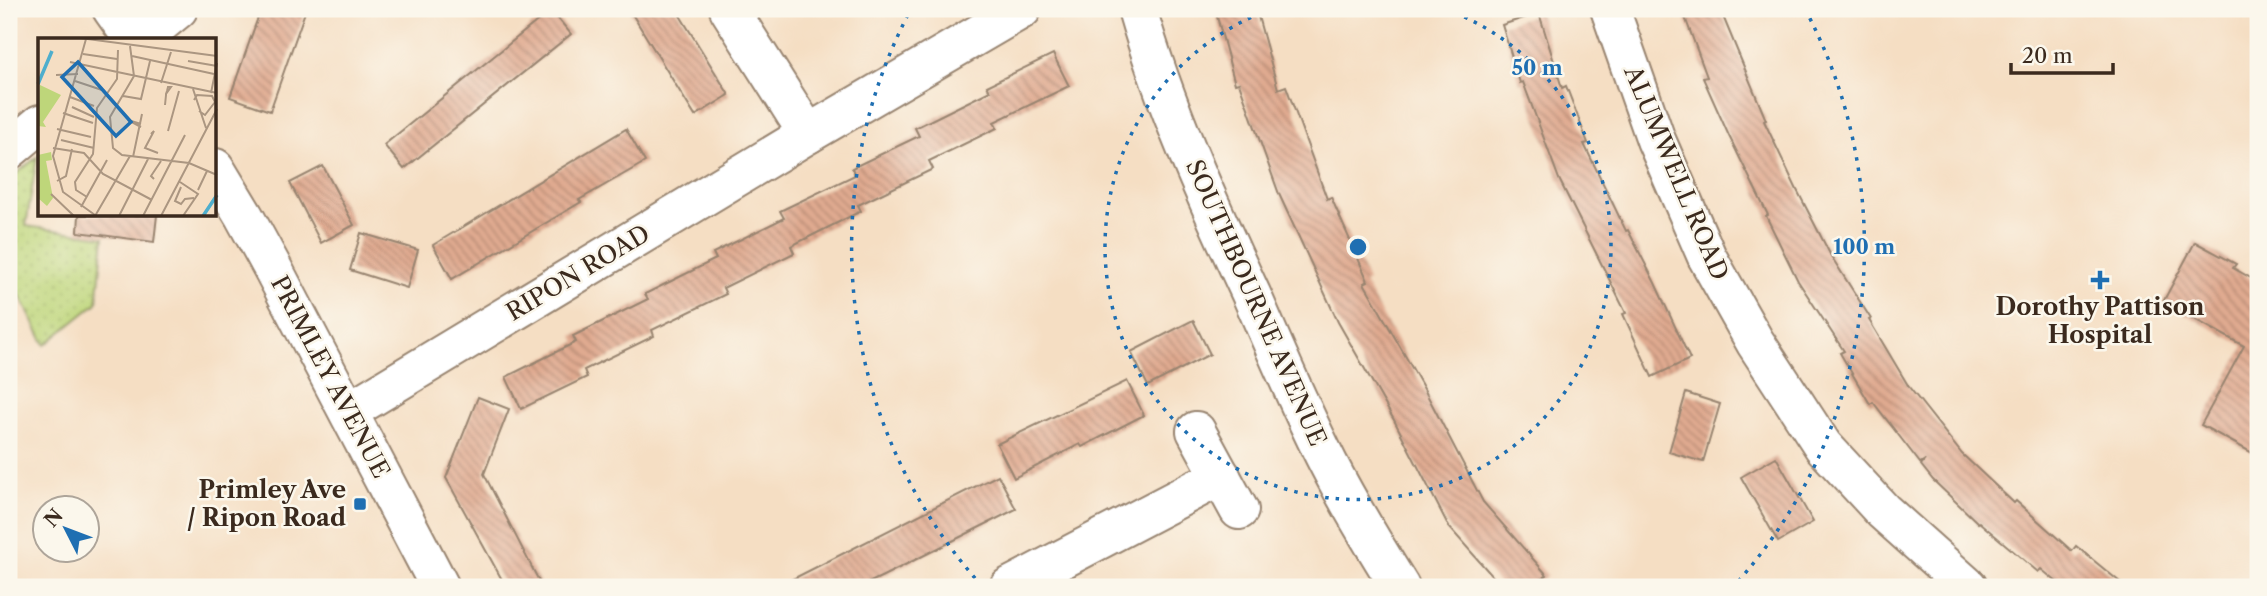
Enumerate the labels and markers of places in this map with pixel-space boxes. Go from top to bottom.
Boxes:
centre of rings [1346,235,1370,259]
marker: Dorothy Pattison Hospital [2090,270,2110,290]
place label: Dorothy Pattison Hospital [1996,292,2205,349]
place label: Primley Ave / Ripon Road [187,475,346,532]
marker: Primley Ave / Ripon Road [352,496,368,512]

